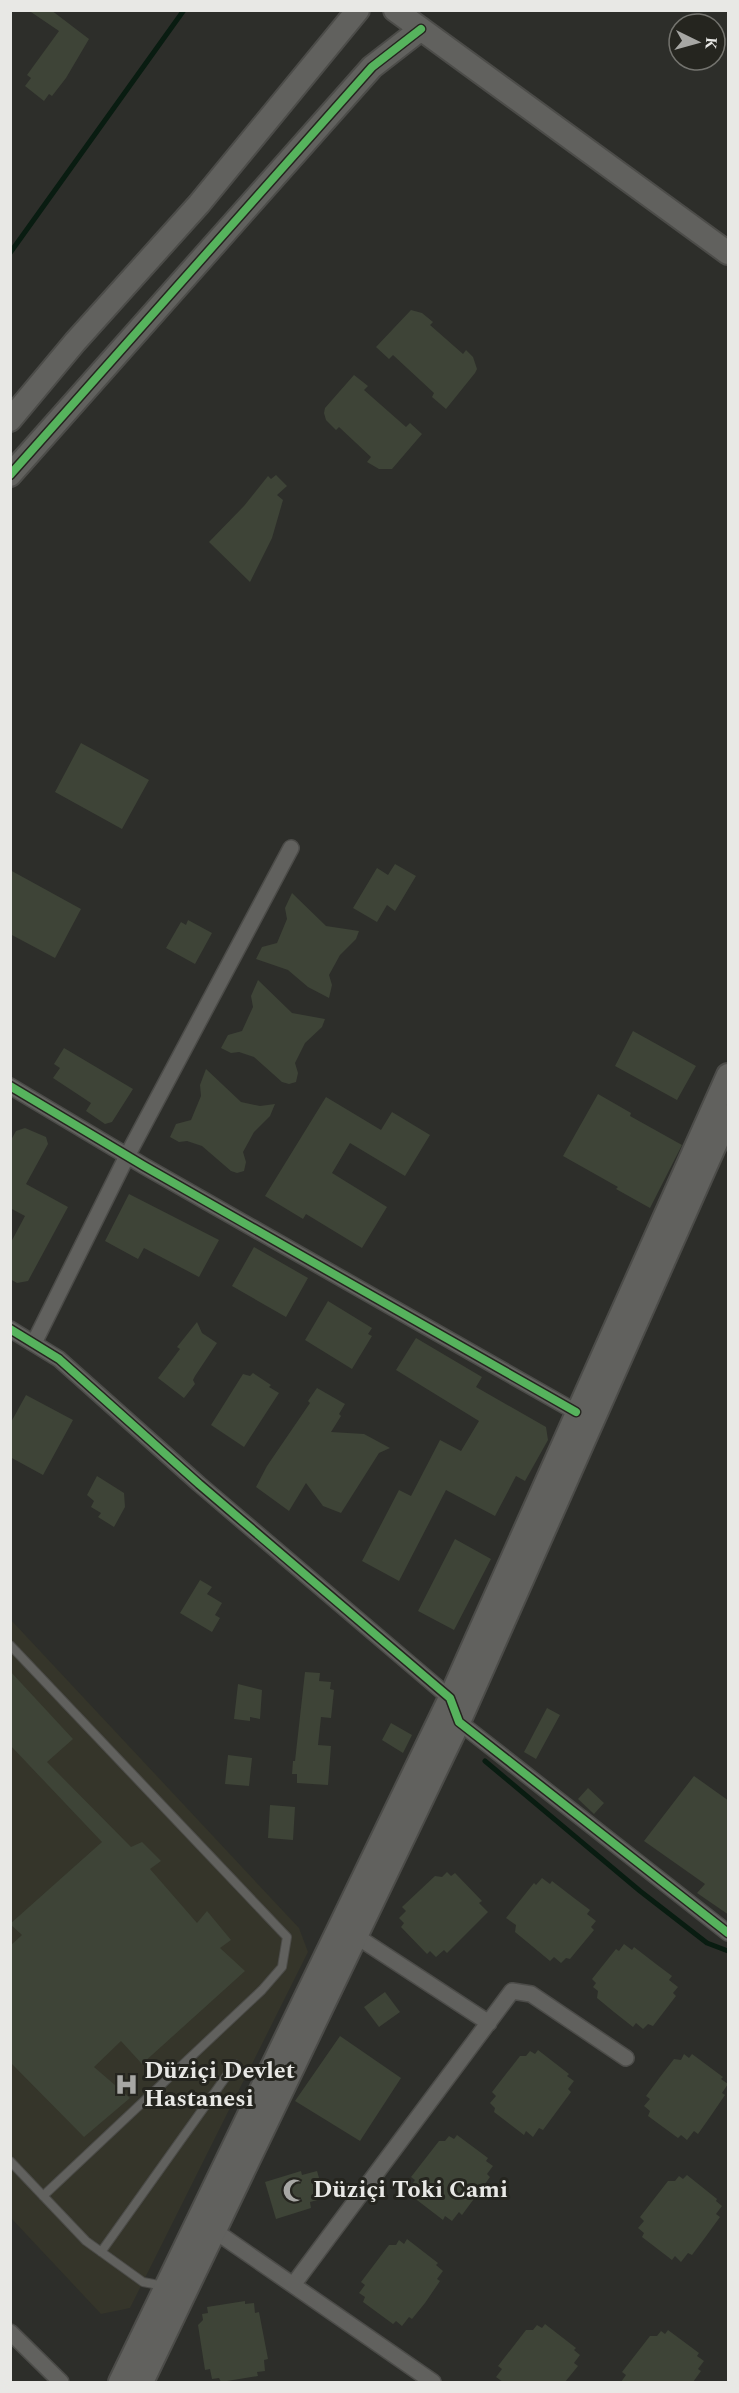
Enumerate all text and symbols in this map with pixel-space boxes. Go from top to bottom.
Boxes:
north arrow [667,12,727,72]
text: K [698,36,723,51]
place label: Düziçi Devlet Hastanesi [144,2053,295,2117]
hospital icon: Düziçi Devlet Hastanesi [113,2072,139,2098]
place label: Düziçi Toki Cami [313,2172,508,2208]
mosque icon: Düziçi Toki Cami [282,2177,308,2203]

